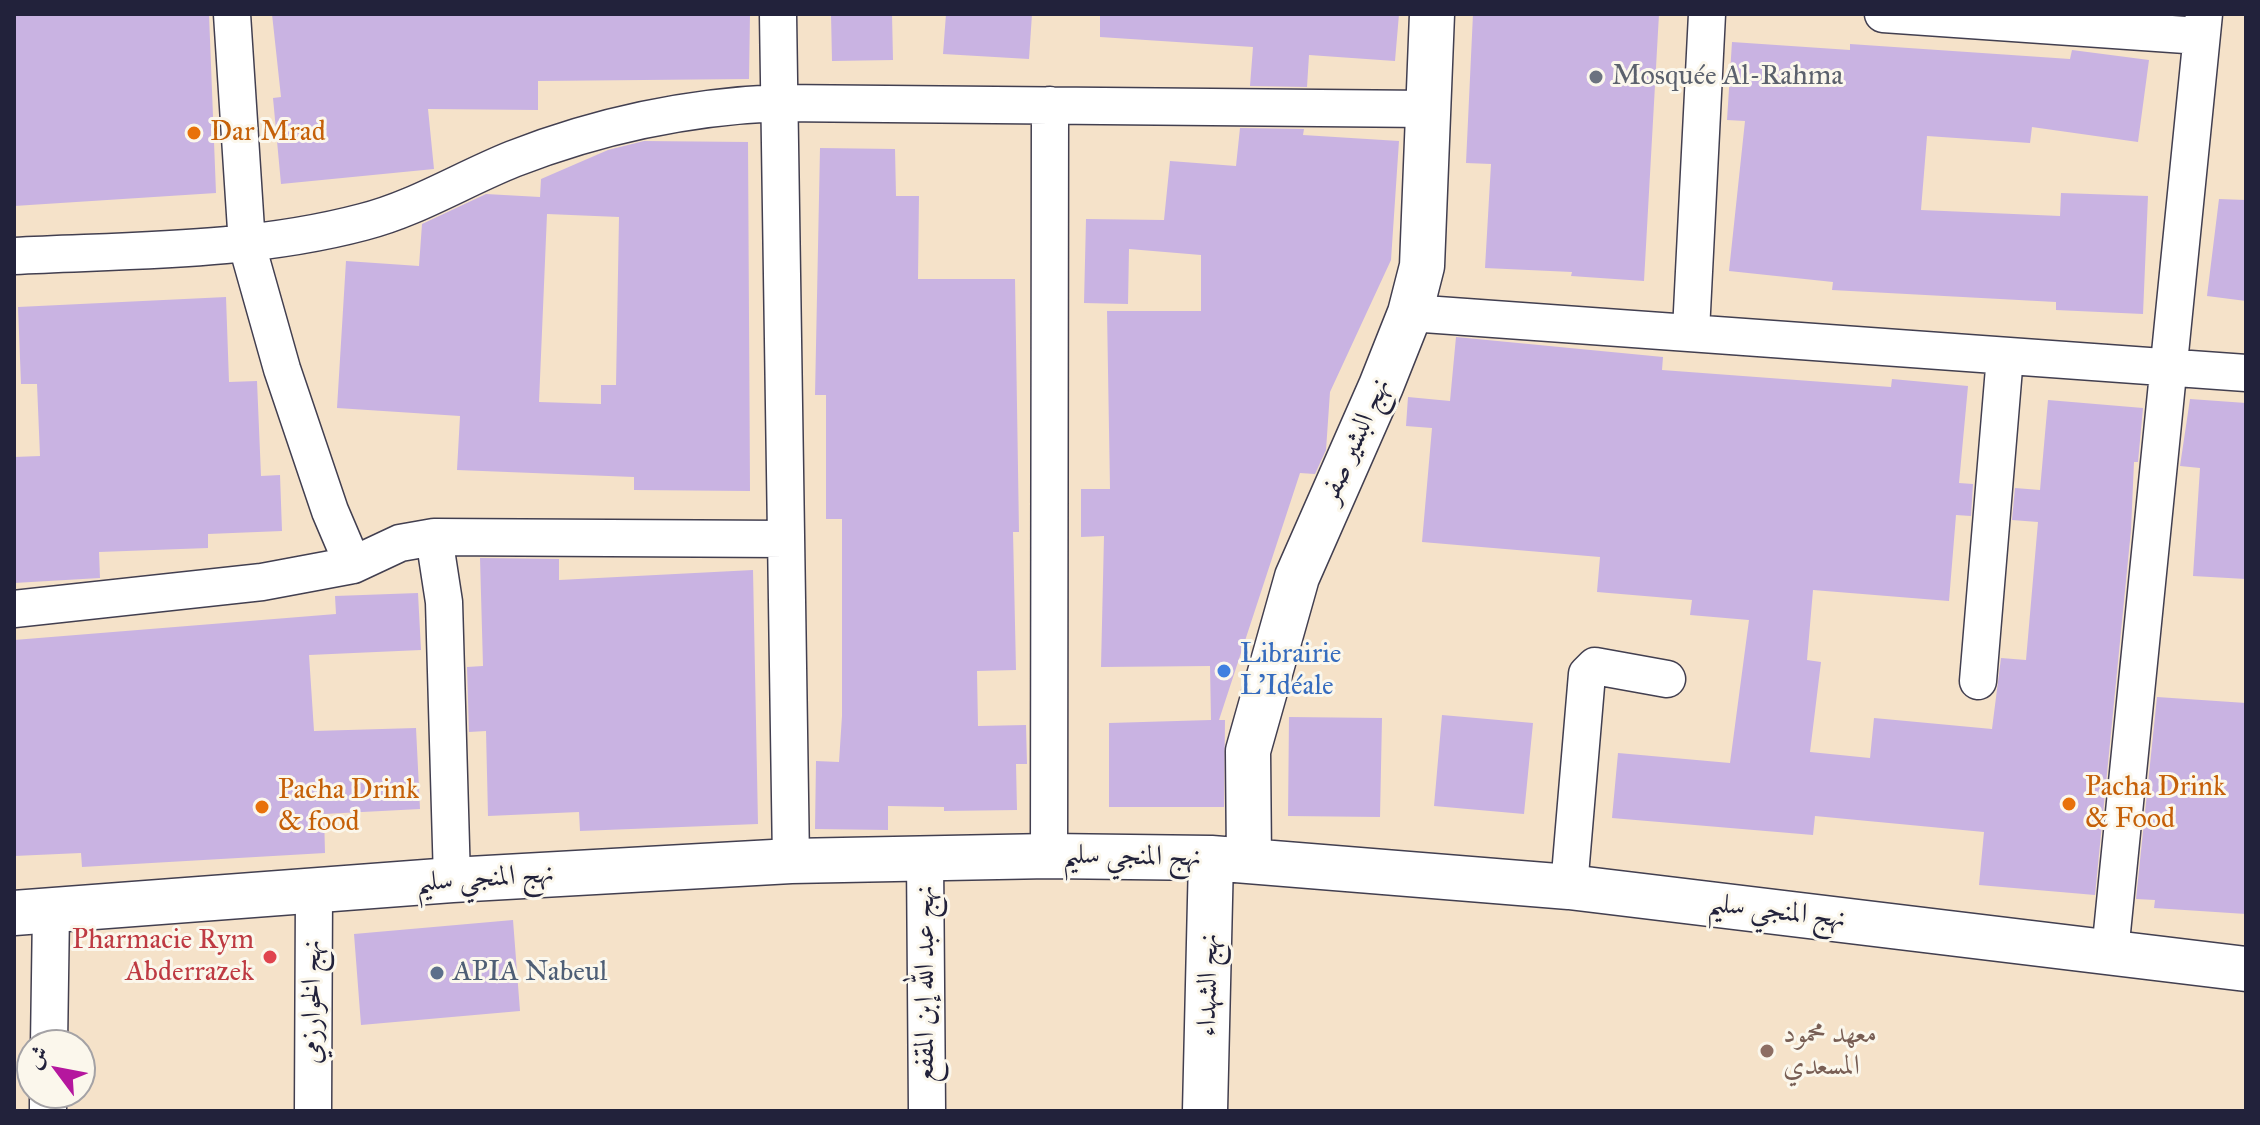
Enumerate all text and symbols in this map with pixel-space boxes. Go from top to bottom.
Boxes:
place label: Mosquée Al-Rahma [1612,60,1843,94]
marker: Mosquée Al-Rahma [1587,68,1605,86]
place label: Dar Mrad [210,116,326,150]
marker: Dar Mrad [185,124,203,142]
street label: نهج البشير صفر [1313,373,1399,509]
place label: Librairie L'Idéale [1240,638,1342,704]
marker: Librairie L'Idéale [1215,662,1233,680]
place label: Pacha Drink & Food [2085,771,2226,837]
place label: Pacha Drink & food [278,774,419,840]
marker: Pacha Drink & Food [2060,795,2078,813]
marker: Pacha Drink & food [253,798,271,816]
street label: نهج المنجي سليم [1063,839,1201,875]
street label: نهج المنجي سليم [415,857,555,901]
street label: نهج عبد الله إبن المقفع [909,885,943,1083]
street label: نهج المنجي سليم [1706,887,1848,937]
place label: Pharmacie Rym Abderrazek [72,924,254,990]
street label: نهج الشهداء [1191,933,1227,1037]
street label: نهج الخوارزمي [296,940,330,1064]
marker: Pharmacie Rym Abderrazek [261,948,279,966]
place label: APIA Nabeul [453,956,607,990]
marker: APIA Nabeul [428,964,446,982]
place label: معهد محمود المسعدي [1783,1018,1877,1084]
north arrow [16,1029,96,1109]
text: ش [20,1041,54,1073]
marker: معهد محمود المسعدي [1758,1042,1776,1060]

